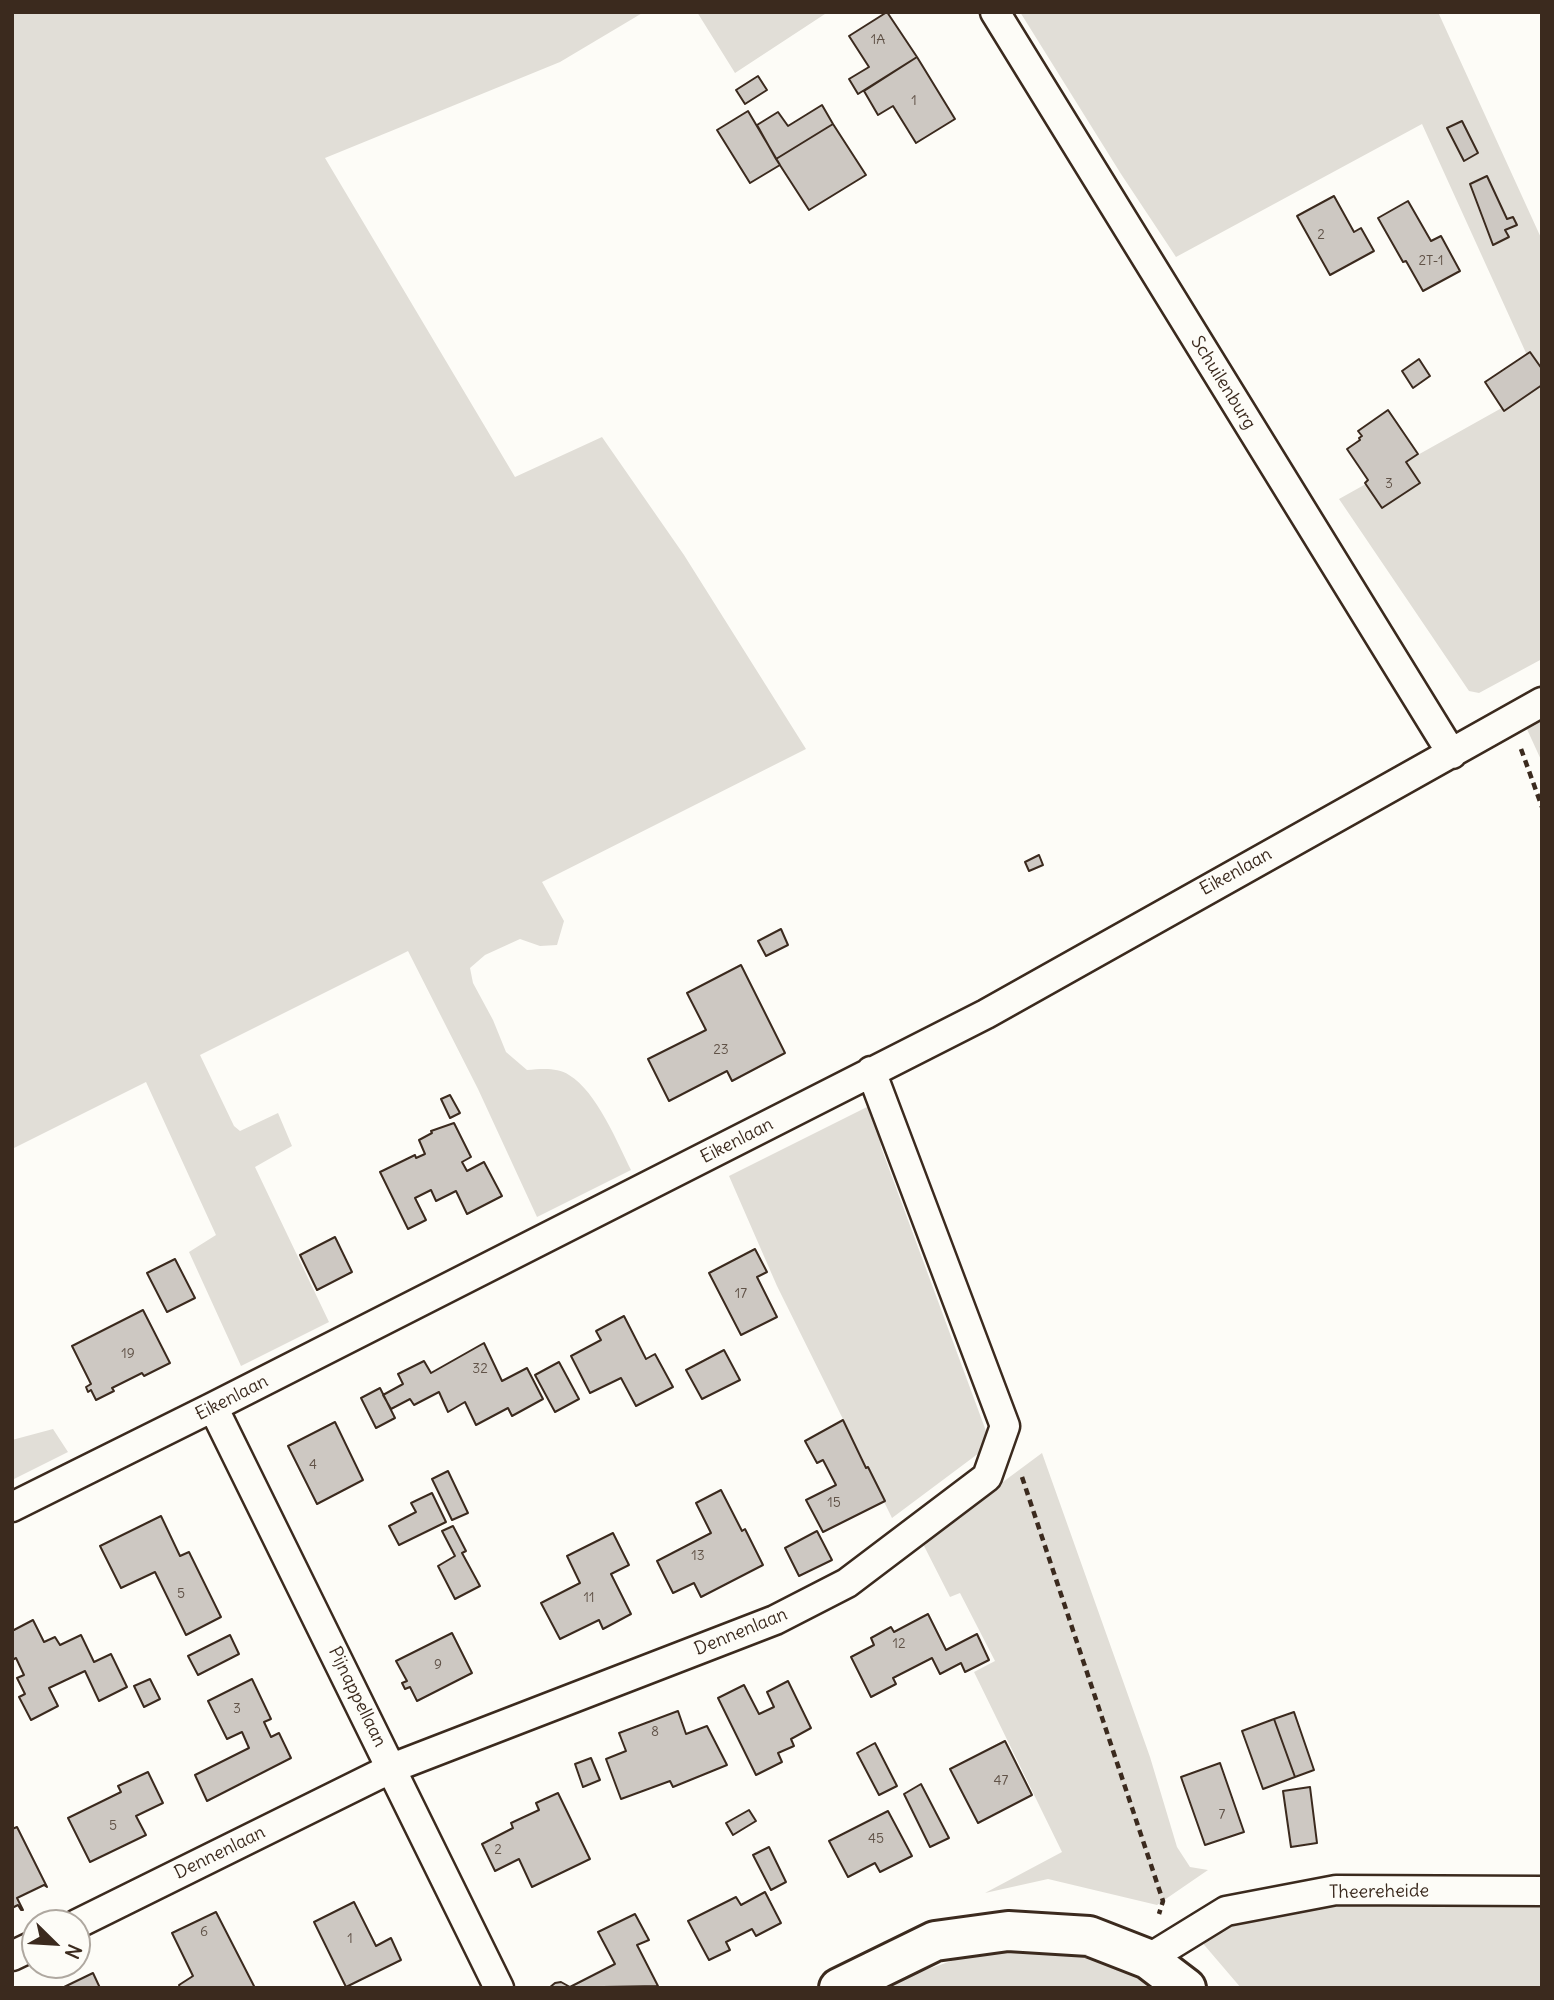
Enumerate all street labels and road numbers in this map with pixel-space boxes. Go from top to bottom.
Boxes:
street label: Schuilenburg [1186,332,1260,434]
street label: Eikenlaan [1196,843,1276,901]
street label: Eikenlaan [697,1114,777,1168]
street label: Eikenlaan [192,1371,272,1425]
street label: Dennenlaan [691,1604,791,1660]
street label: Pijnappellaan [323,1643,391,1751]
street label: Dennenlaan [171,1822,269,1884]
street label: Theereheide [1329,1880,1429,1904]

